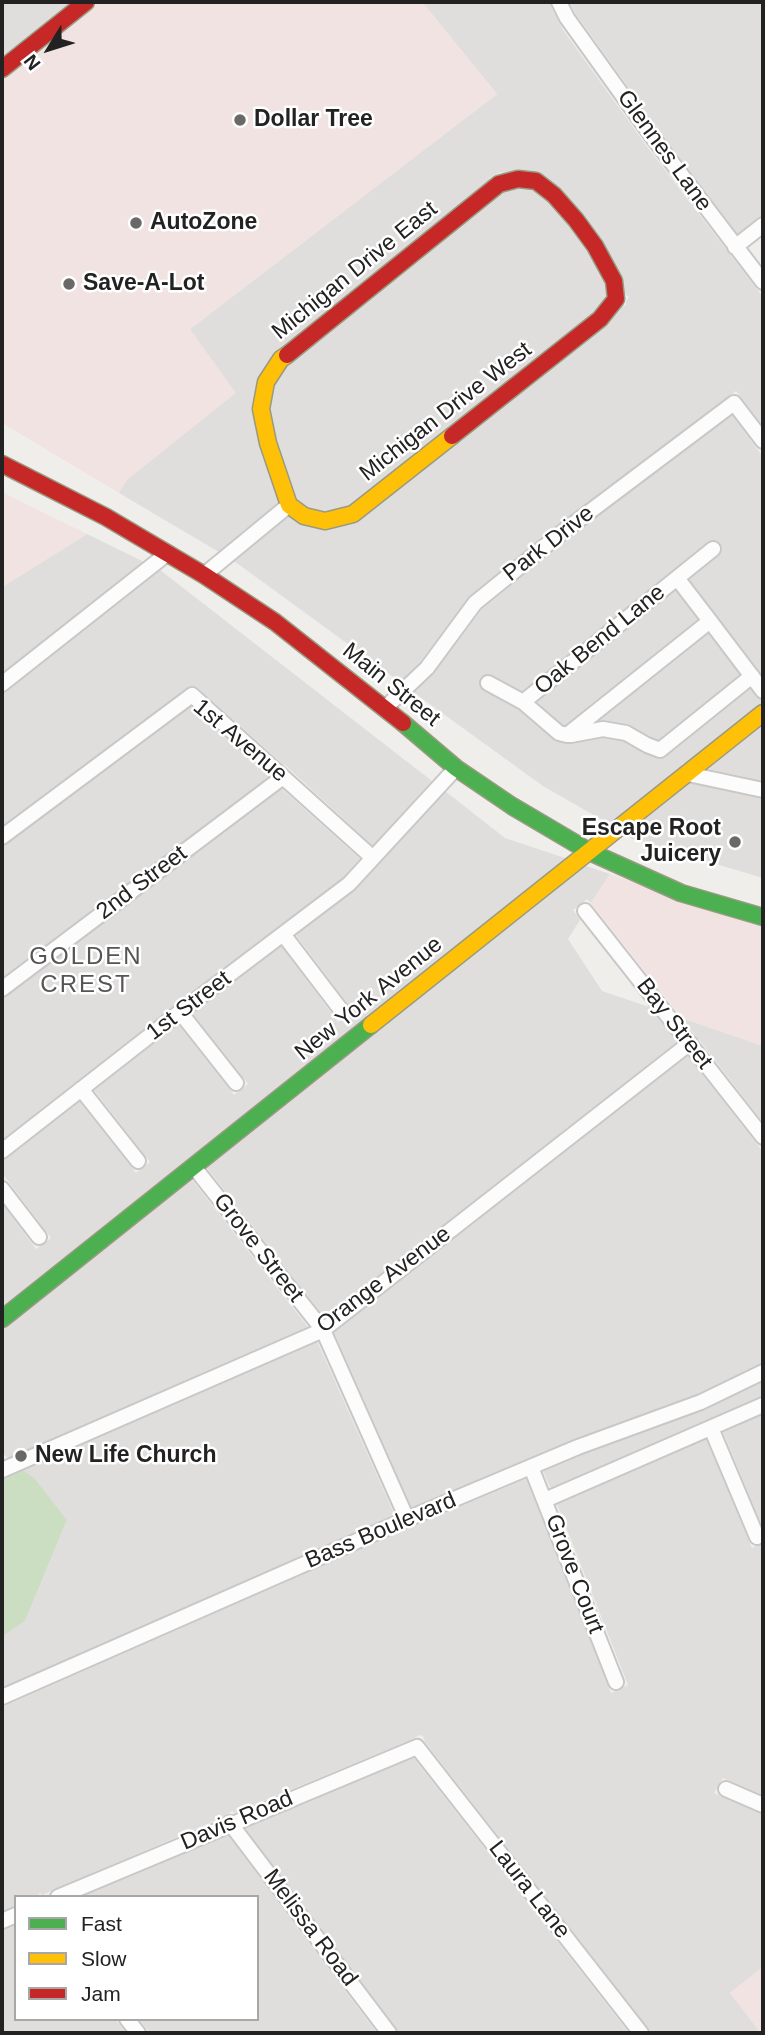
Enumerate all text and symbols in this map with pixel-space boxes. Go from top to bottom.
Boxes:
north arrow [14,14,84,84]
text: N [20,50,45,74]
street label: Glennes Lane [611,85,717,217]
place label: Dollar Tree [254,106,373,134]
marker: Dollar Tree [232,112,248,128]
street label: Michigan Drive East [267,196,443,346]
place label: AutoZone [150,209,257,237]
marker: AutoZone [128,215,144,231]
place label: Save-A-Lot [83,270,204,298]
marker: Save-A-Lot [61,276,77,292]
street label: Michigan Drive West [355,336,537,488]
street label: Park Drive [498,500,600,588]
street label: Oak Bend Lane [529,579,671,701]
street label: Main Street [337,637,445,733]
street label: 1st Avenue [187,694,293,788]
place label: Escape Root Juicery [582,815,721,869]
marker: Escape Root Juicery [727,834,743,850]
street label: 2nd Street [91,840,193,926]
street label: New York Avenue [290,931,448,1067]
district label: GOLDEN CREST [30,943,142,999]
street label: 1st Street [141,965,237,1047]
street label: Bay Street [630,973,718,1075]
street label: Grove Street [207,1188,309,1308]
street label: Orange Avenue [312,1221,456,1339]
place label: New Life Church [35,1442,216,1470]
marker: New Life Church [13,1448,29,1464]
street label: Bass Boulevard [301,1487,461,1575]
street label: Grove Court [539,1511,609,1637]
street label: Davis Road [177,1785,297,1857]
street label: Laura Lane [482,1836,576,1944]
street label: Melissa Road [257,1864,363,1992]
legend [14,1895,259,2021]
text: Fast [81,1912,122,1935]
text: Slow [81,1947,127,1970]
text: Jam [81,1982,121,2005]

